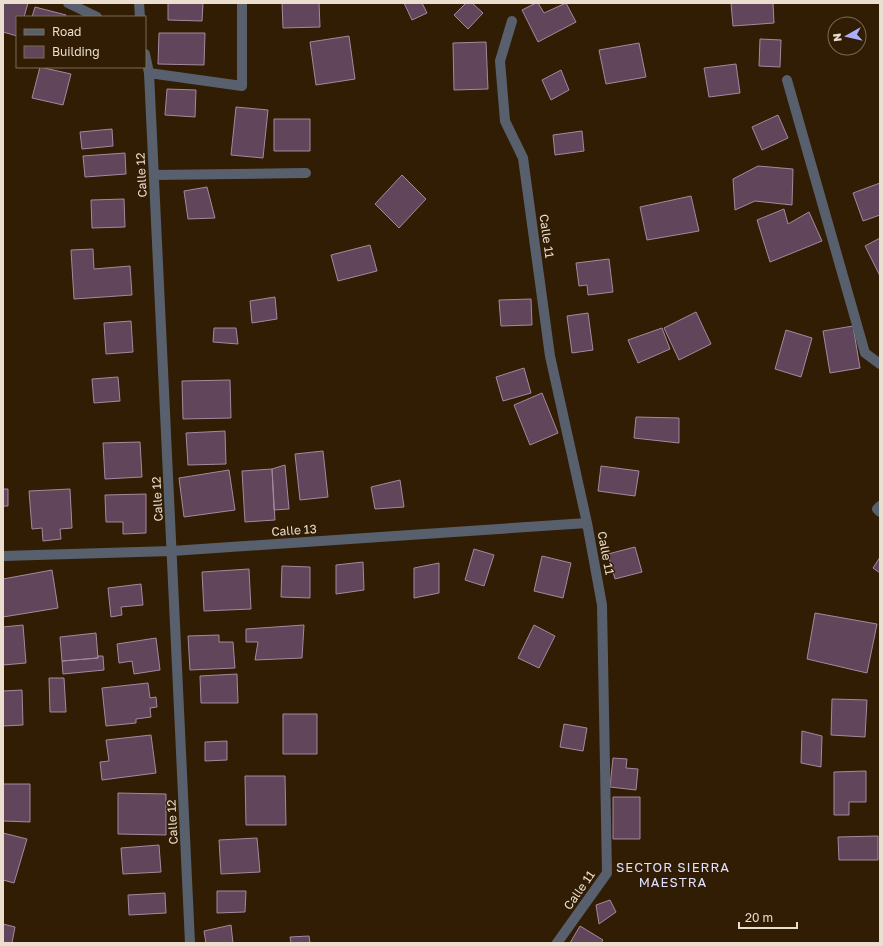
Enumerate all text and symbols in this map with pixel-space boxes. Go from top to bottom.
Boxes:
legend [16,16,146,68]
north arrow [827,16,867,56]
text: Road [52,24,81,39]
text: N [830,32,844,43]
text: Building [52,44,100,59]
street label: Calle 12 [132,152,150,198]
street label: Calle 11 [537,213,558,259]
street label: Calle 12 [148,476,166,522]
street label: Calle 13 [271,521,317,539]
street label: Calle 11 [594,530,618,576]
street label: Calle 12 [163,799,181,845]
district label: SECTOR SIERRA MAESTRA [616,859,730,890]
street label: Calle 11 [560,867,598,912]
scale bar [739,904,797,930]
text: 20 m [745,910,773,925]

